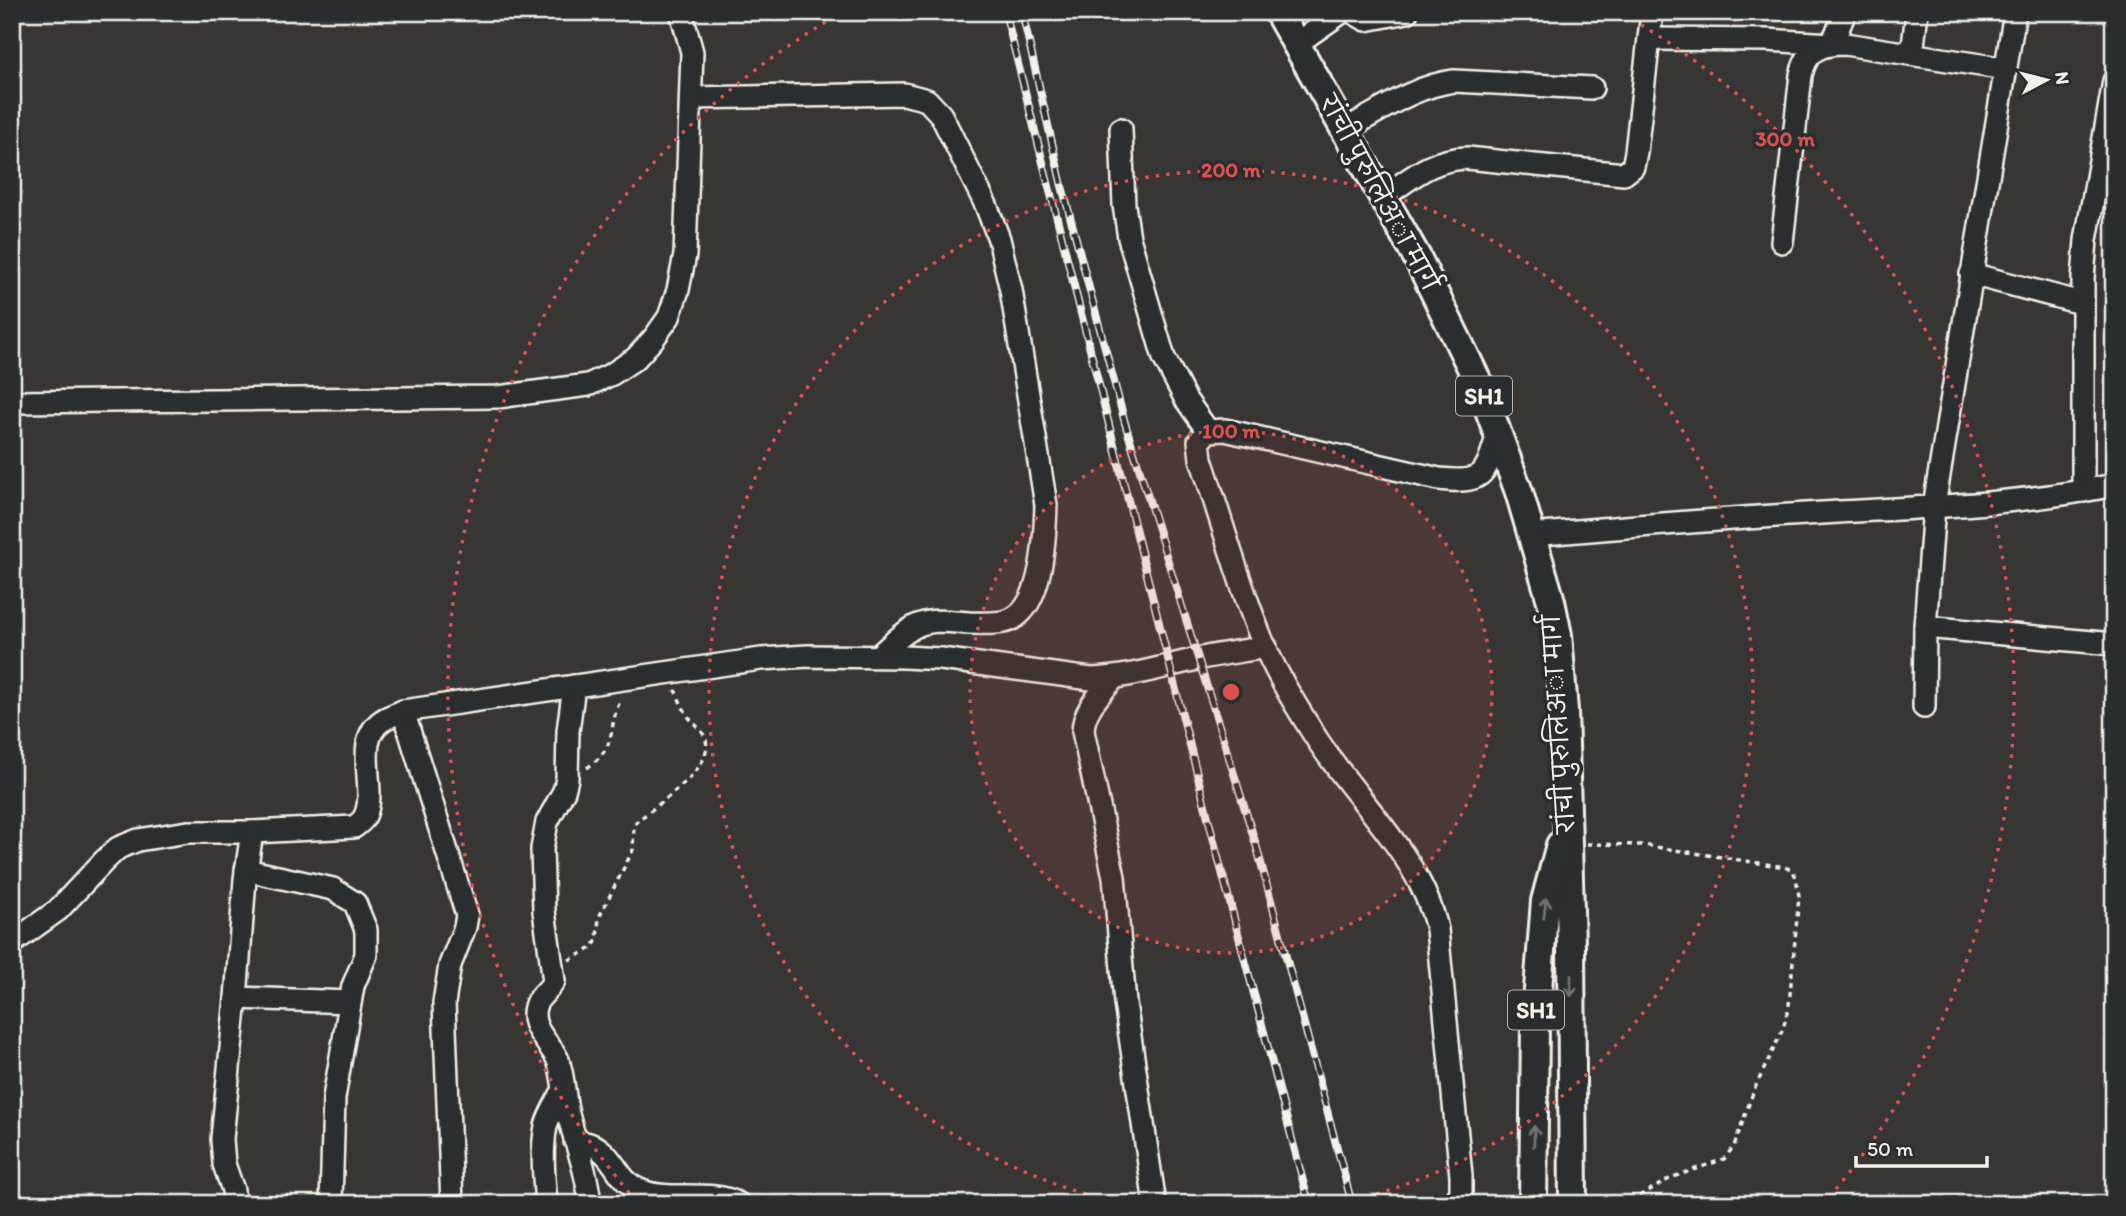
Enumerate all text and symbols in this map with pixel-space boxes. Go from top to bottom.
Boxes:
north arrow [2010,46,2080,116]
text: N [2050,70,2075,86]
street label: रांची पुरुलिअा मार्ग [1310,87,1449,299]
text: 300 m [1755,126,1815,151]
text: 200 m [1201,157,1261,182]
road number: SH1 [1456,376,1512,416]
text: 100 m [1202,418,1260,443]
street label: रांची पुरुलिअा मार्ग [1533,612,1584,837]
centre of rings [1219,680,1243,704]
one-way arrow [1539,898,1552,920]
one-way arrow [1564,974,1578,997]
road number: SH1 [1508,990,1564,1030]
one-way arrow [1527,1124,1541,1147]
scale bar [1856,1125,1988,1169]
text: 50 m [1867,1136,1914,1161]

